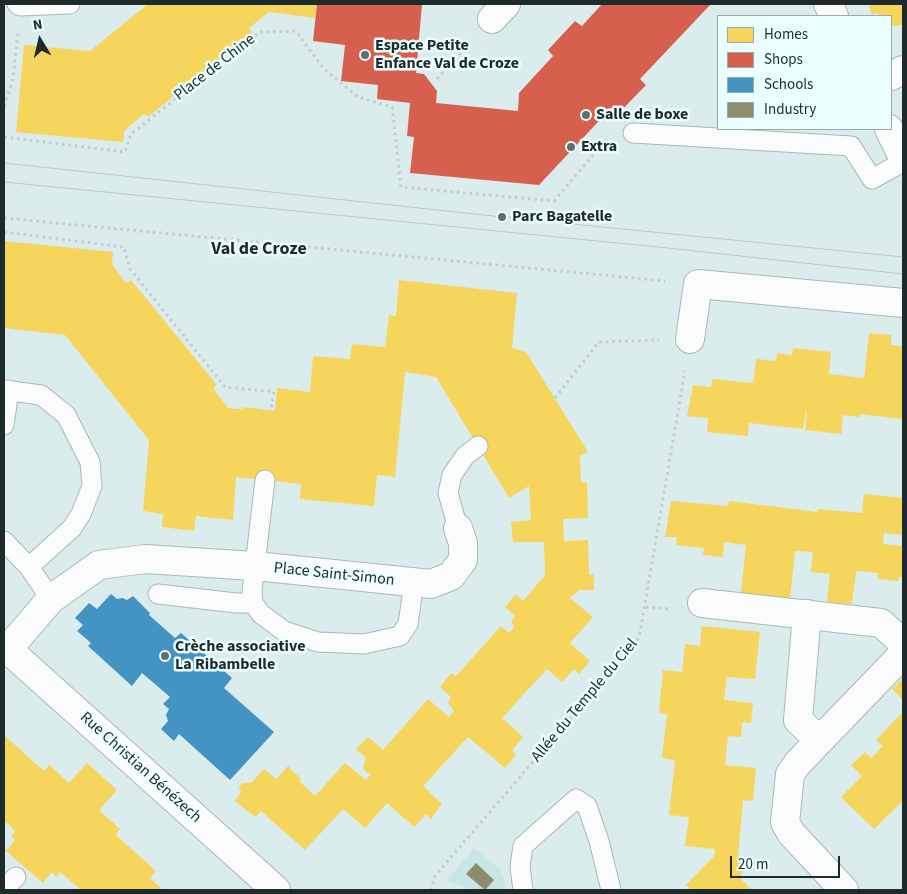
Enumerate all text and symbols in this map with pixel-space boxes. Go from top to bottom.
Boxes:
north arrow [15,15,65,65]
text: N [31,15,44,36]
legend [717,15,892,130]
text: Homes [764,24,808,45]
street label: Place de Chine [171,30,259,106]
place label: Espace Petite Enfance Val de Croze [375,36,519,74]
marker: Espace Petite Enfance Val de Croze [359,49,371,61]
text: Shops [764,49,803,70]
text: Schools [764,74,813,95]
text: Industry [764,99,816,120]
place label: Salle de boxe [596,105,688,125]
marker: Salle de boxe [580,109,592,121]
place label: Extra [581,137,617,157]
marker: Extra [565,141,577,153]
place label: Parc Bagatelle [512,207,612,227]
marker: Parc Bagatelle [496,211,508,223]
district label: Val de Croze [211,239,307,261]
street label: Place Saint-Simon [273,559,395,591]
street label: Allée du Temple du Ciel [528,635,642,767]
place label: Crèche associative La Ribambelle [175,637,306,675]
marker: Crèche associative La Ribambelle [159,650,171,662]
street label: Rue Christian Bénézech [75,708,205,828]
scale bar [732,846,842,878]
text: 20 m [738,854,768,875]

